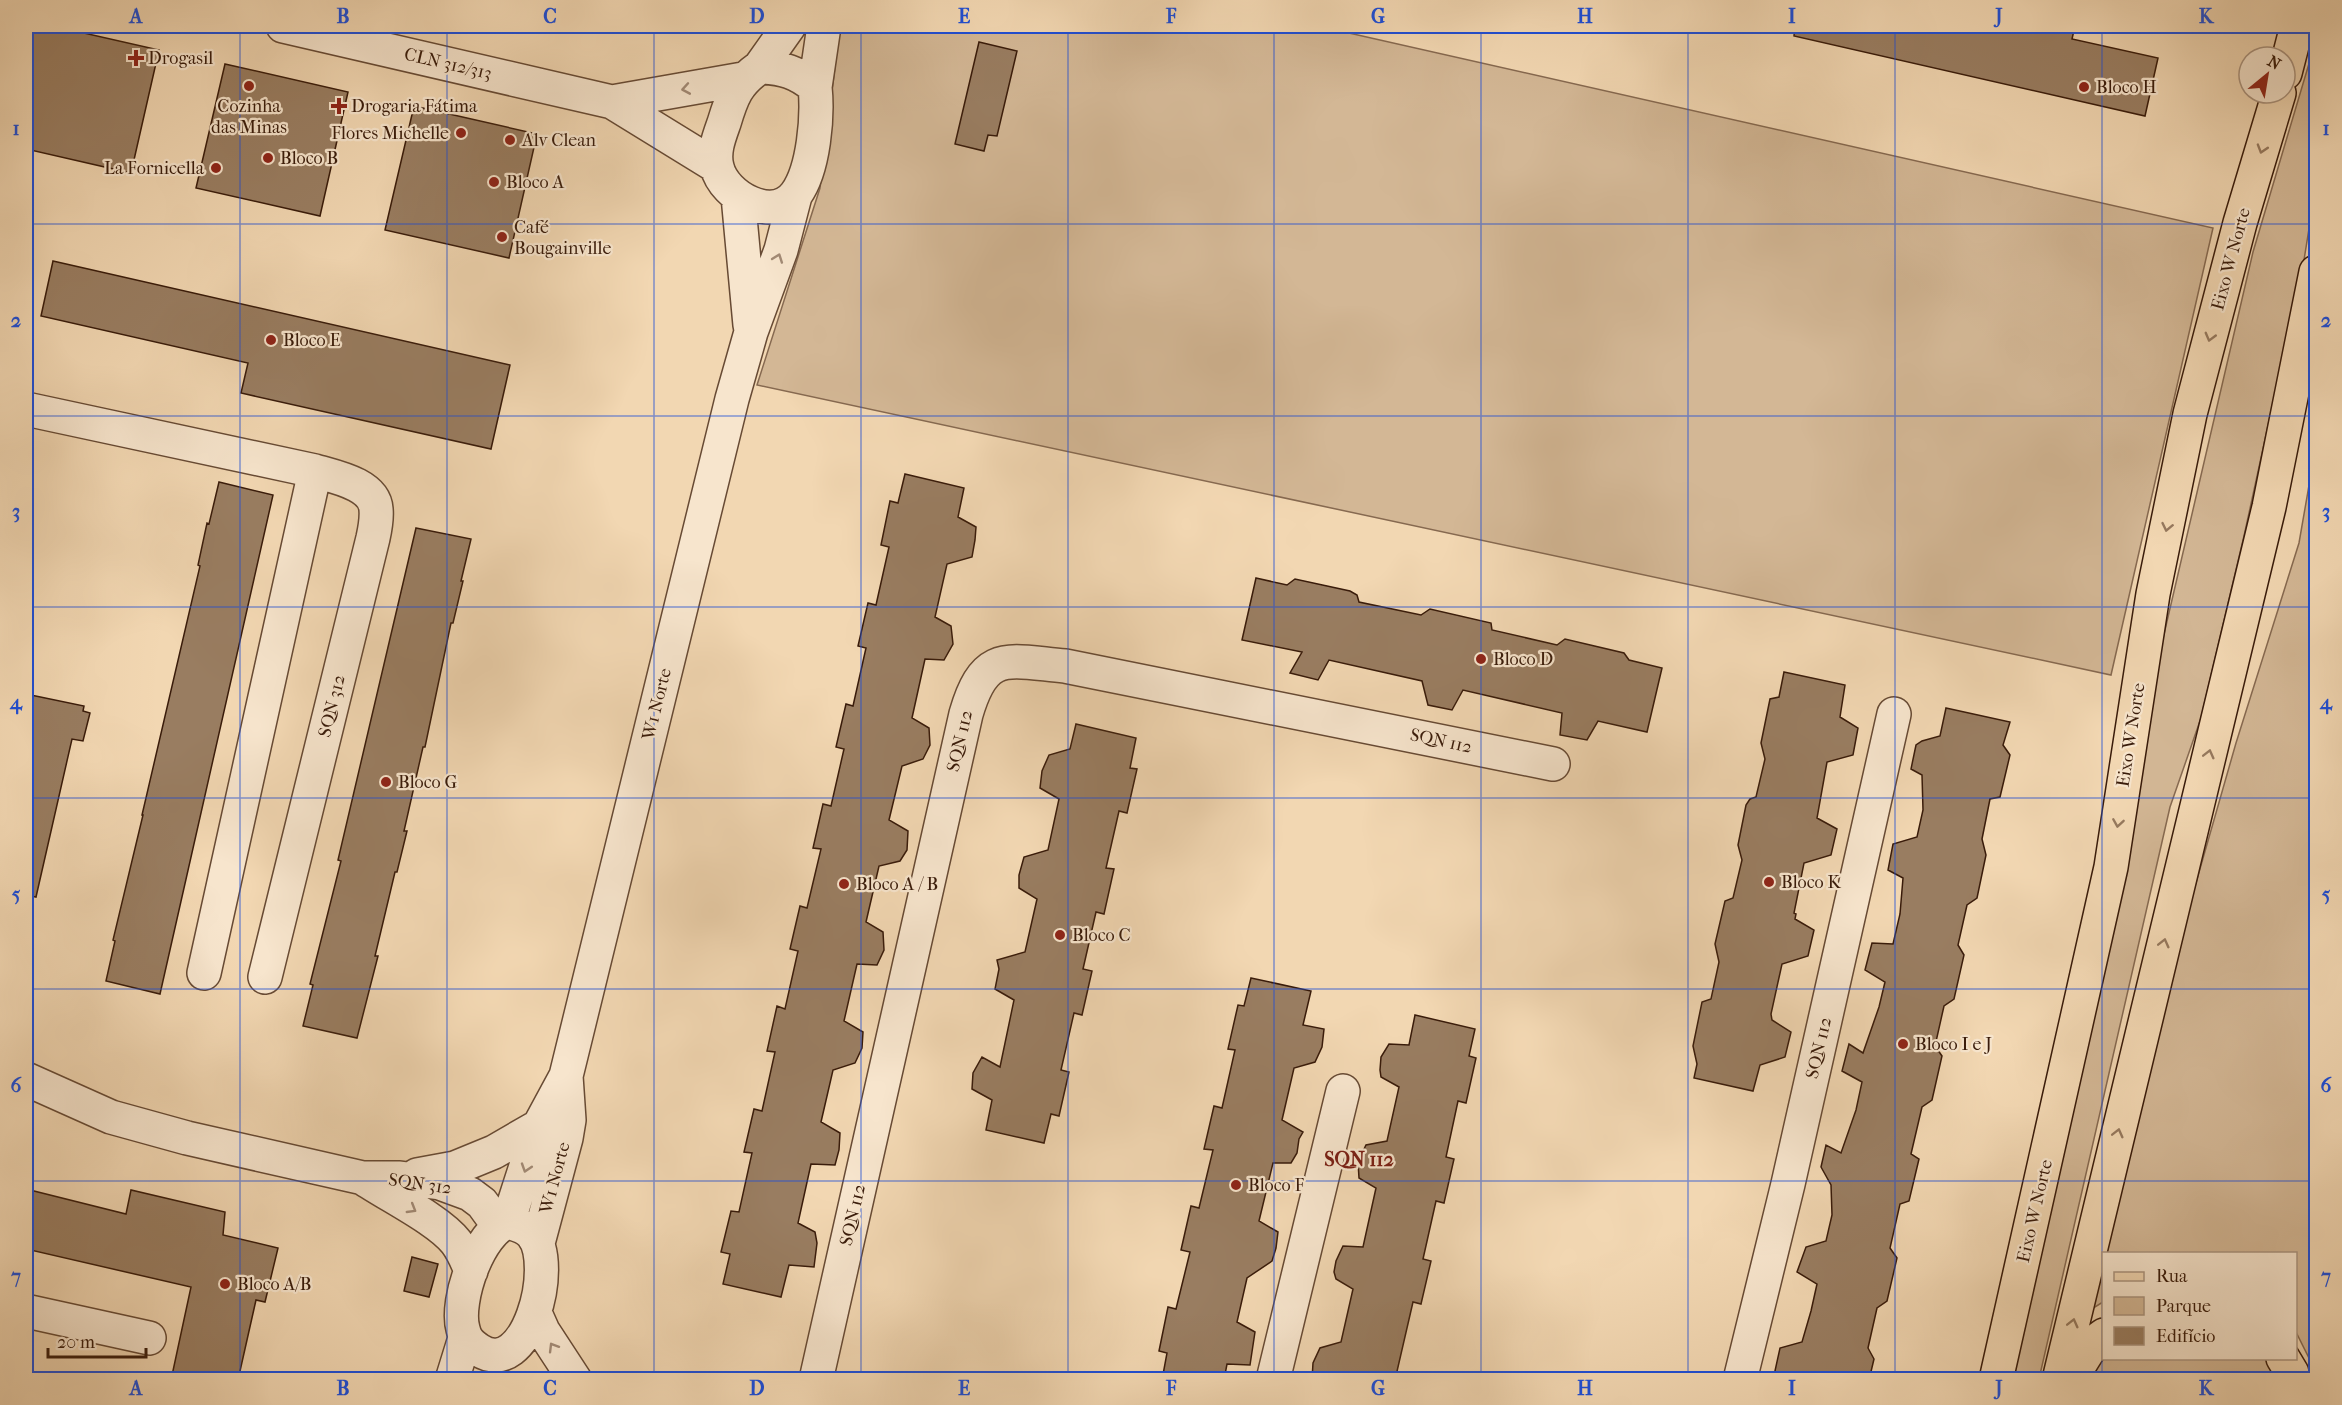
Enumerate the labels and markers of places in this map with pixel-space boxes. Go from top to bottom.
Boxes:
place label: Drogasil [148,48,213,69]
marker: Drogasil [129,51,143,65]
place label: Bloco H [2096,77,2157,98]
marker: Cozinha das Minas [242,79,256,93]
marker: Bloco H [2077,80,2091,94]
place label: Cozinha das Minas [211,96,287,138]
place label: Drogaria Fátima [351,96,478,117]
marker: Drogaria Fátima [332,99,346,113]
place label: Flores Michelle [331,123,449,144]
marker: Flores Michelle [454,126,468,140]
place label: Alv Clean [521,130,597,151]
marker: Alv Clean [503,133,517,147]
place label: Bloco B [280,148,338,169]
marker: Bloco B [261,151,275,165]
place label: La Fornicella [104,158,205,179]
marker: La Fornicella [209,161,223,175]
place label: Bloco A [506,172,565,193]
marker: Bloco A [487,175,501,189]
place label: Café Bougainville [514,217,611,259]
marker: Café Bougainville [495,230,509,244]
place label: Bloco E [283,330,341,351]
marker: Bloco E [264,333,278,347]
place label: Bloco D [1493,649,1553,670]
marker: Bloco D [1474,652,1488,666]
place label: Bloco G [398,772,458,793]
marker: Bloco G [379,775,393,789]
place label: Bloco K [1781,872,1842,893]
place label: Bloco A / B [856,874,938,895]
marker: Bloco K [1762,875,1776,889]
marker: Bloco A / B [837,877,851,891]
place label: Bloco C [1072,925,1131,946]
marker: Bloco C [1053,928,1067,942]
place label: Bloco I e J [1915,1034,1992,1055]
marker: Bloco I e J [1896,1037,1910,1051]
place label: Bloco F [1248,1175,1305,1196]
marker: Bloco F [1229,1178,1243,1192]
place label: Bloco A/B [237,1274,311,1295]
marker: Bloco A/B [218,1277,232,1291]

